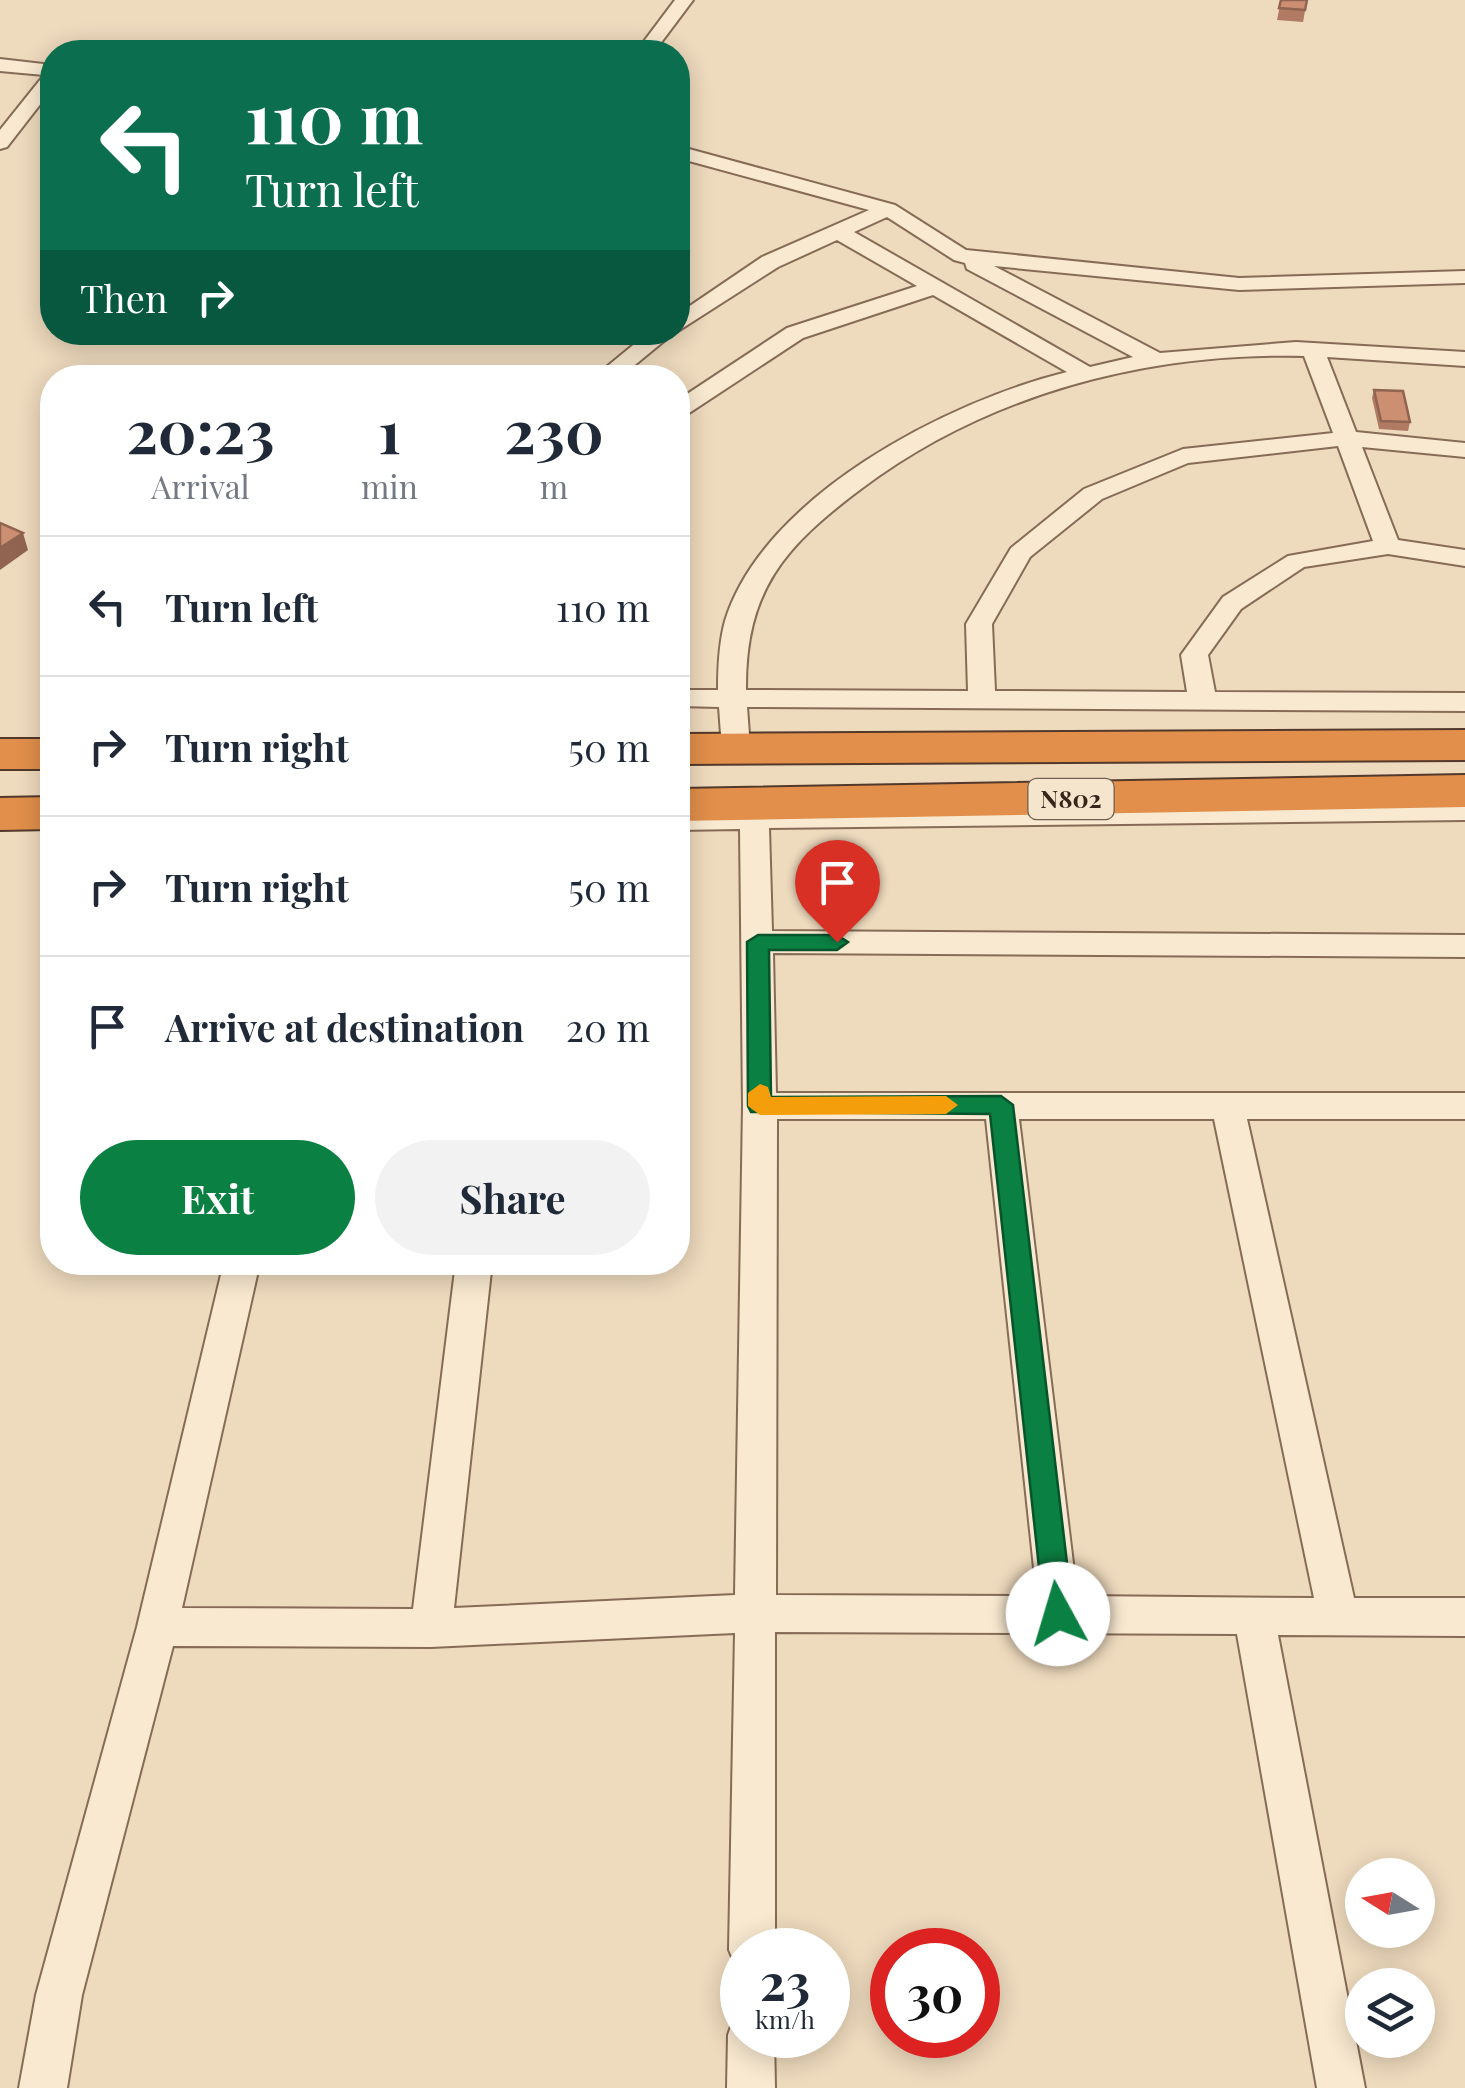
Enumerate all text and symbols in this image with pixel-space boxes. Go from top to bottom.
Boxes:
text: 110 m [245,68,423,162]
icon: left [80,80,210,210]
text: Turn left [245,158,419,218]
icon: right [188,270,243,325]
text: Then [80,272,168,323]
text: 20:23 [126,389,275,469]
text: 1 [378,389,401,469]
text: 230 [504,389,604,469]
text: Arrival [151,464,250,507]
text: min [361,464,418,507]
text: m [540,464,568,507]
icon: left [80,579,135,634]
text: Turn left [165,581,318,632]
text: 110 m [556,581,650,632]
icon: right [80,719,135,774]
text: Turn right [165,721,349,772]
text: 50 m [568,721,650,772]
road number: N802 [1028,779,1114,819]
pin [795,840,880,943]
icon: arrive [810,855,865,910]
icon: right [80,859,135,914]
text: Turn right [165,861,349,912]
text: 50 m [568,861,650,912]
icon: arrive [80,999,135,1054]
text: Arrive at destination [165,1001,524,1052]
text: 20 m [566,1001,650,1052]
button: Exit [80,1140,355,1255]
button: Share [375,1140,650,1255]
position arrow [1006,1562,1110,1666]
north arrow [1345,1858,1435,1948]
map controls [1345,1858,1435,2058]
speed limit sign: 30 [870,1928,1000,2058]
text: 23 [760,1947,810,2014]
button: layers [1345,1968,1435,2058]
text: km/h [755,2002,815,2035]

